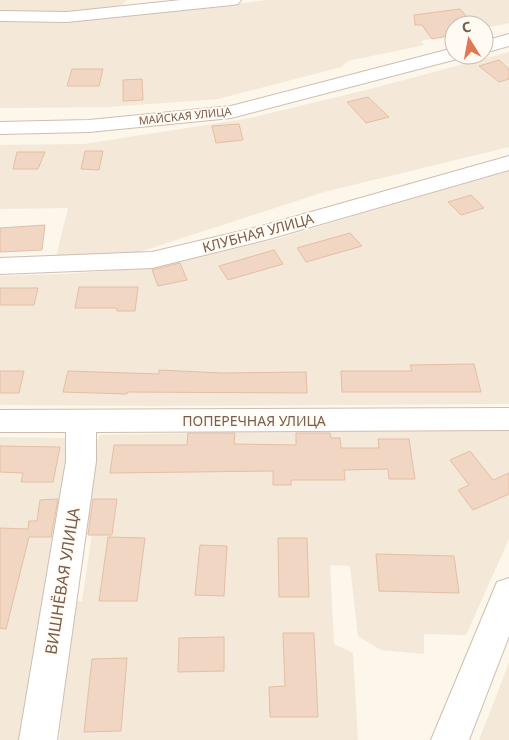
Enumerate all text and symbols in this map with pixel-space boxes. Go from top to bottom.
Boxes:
north arrow [444,15,494,65]
text: С [460,17,473,37]
street label: МАЙСКАЯ УЛИЦА [138,103,233,128]
street label: КЛУБНАЯ УЛИЦА [200,208,316,257]
street label: ПОПЕРЕЧНАЯ УЛИЦА [182,411,326,430]
street label: ВИШНЁВАЯ УЛИЦА [40,505,85,656]

